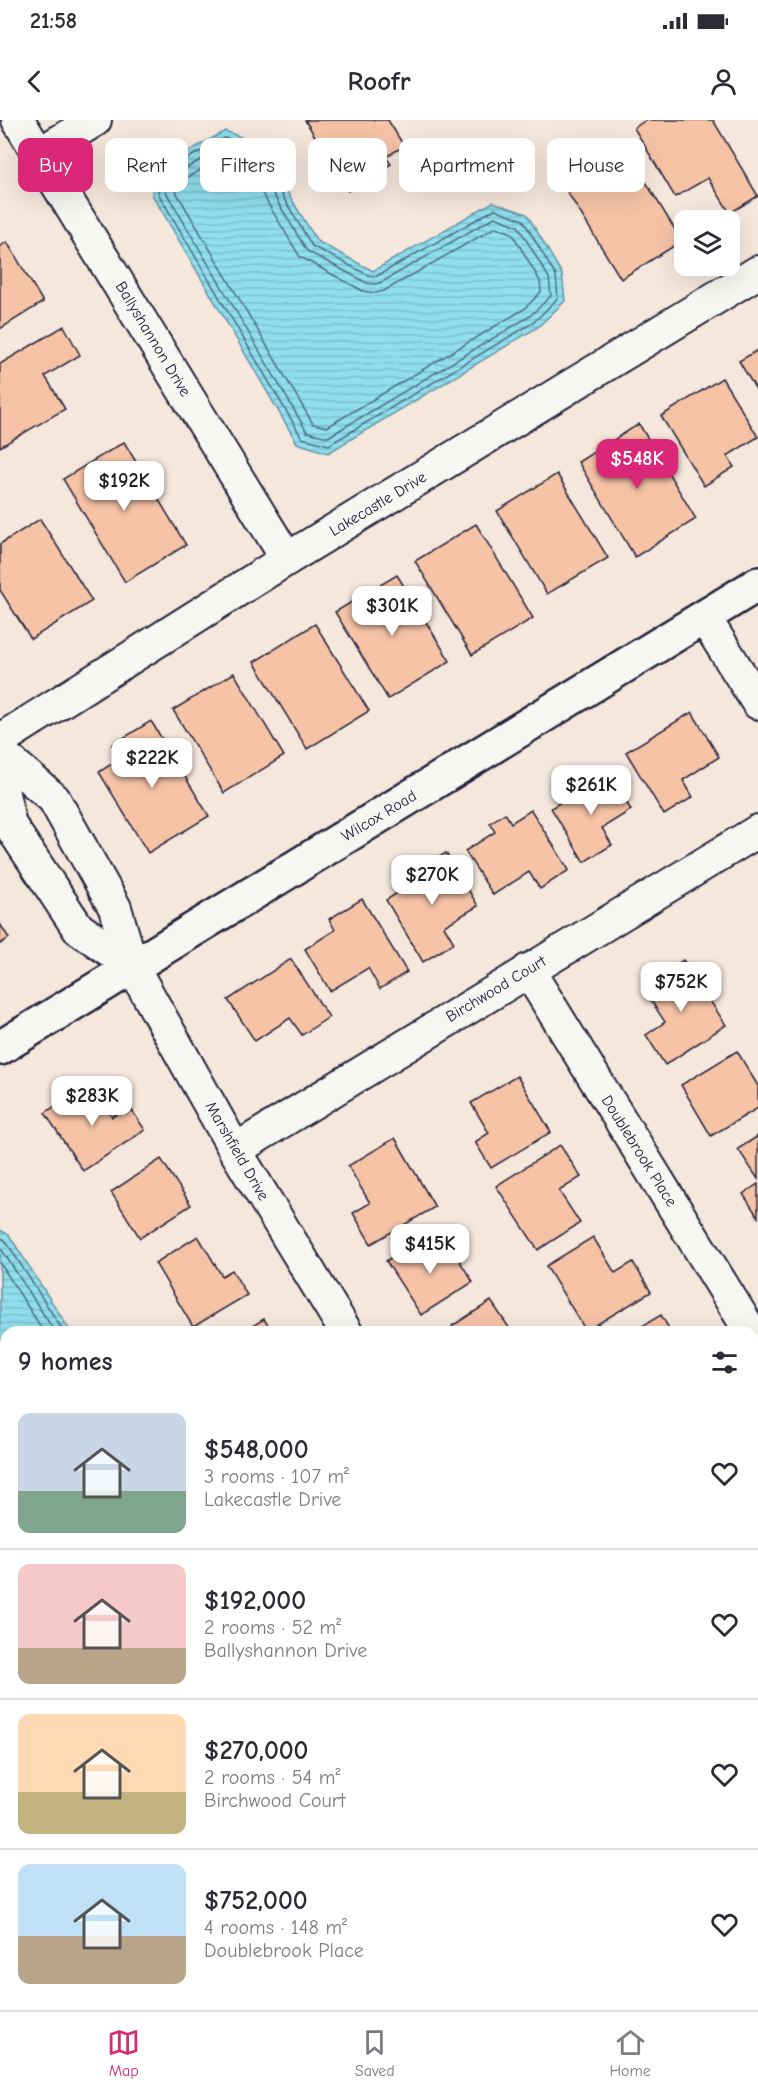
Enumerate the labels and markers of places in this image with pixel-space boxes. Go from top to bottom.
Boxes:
pin: $548K [595,439,679,490]
pin: $192K [82,461,166,512]
pin: $301K [350,586,434,637]
pin: $222K [110,738,194,789]
pin: $261K [549,765,633,816]
pin: $270K [390,855,474,906]
pin: $752K [639,962,723,1013]
pin: $283K [50,1076,134,1127]
pin: $415K [388,1224,472,1275]

